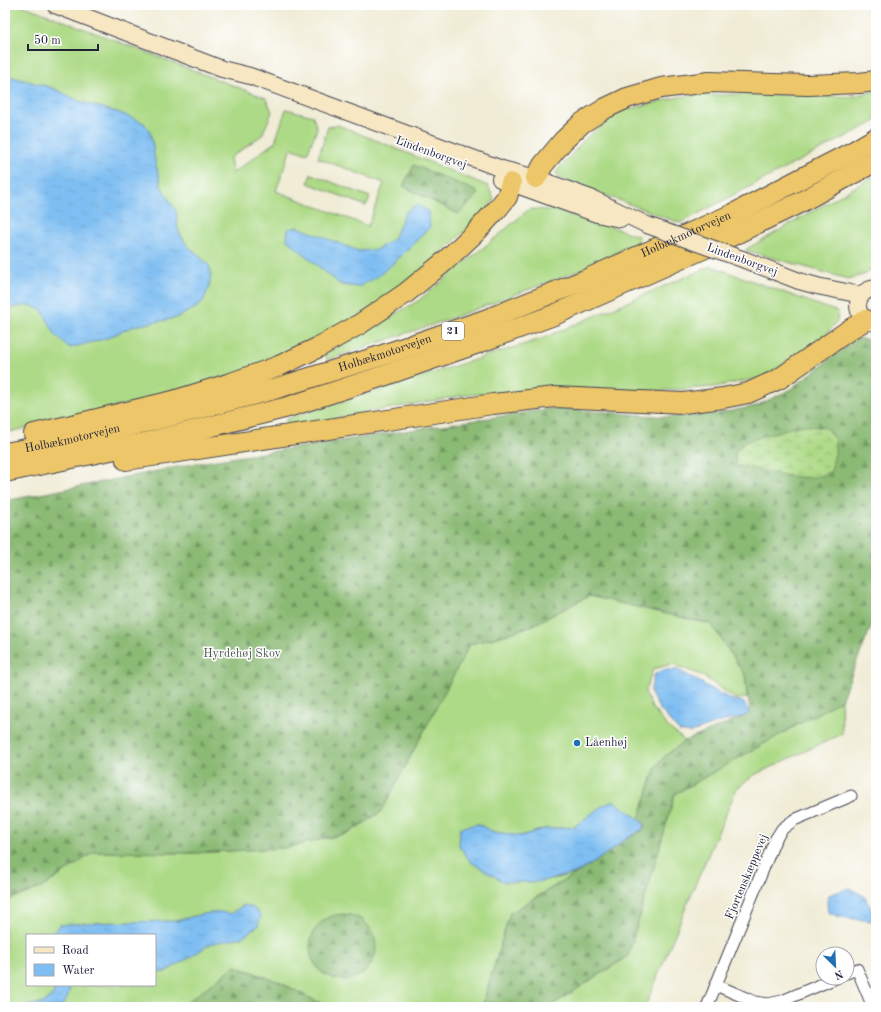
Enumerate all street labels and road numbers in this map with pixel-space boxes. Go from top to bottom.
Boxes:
street label: Lindenborgvej [394,135,468,171]
street label: Holbækmotorvejen [639,209,733,260]
street label: Lindenborgvej [705,242,779,278]
road number: 21 [442,322,464,340]
street label: Holbækmotorvejen [337,333,434,375]
street label: Holbækmotorvejen [24,422,122,455]
street label: Fjortenskæppevej [724,833,770,921]

